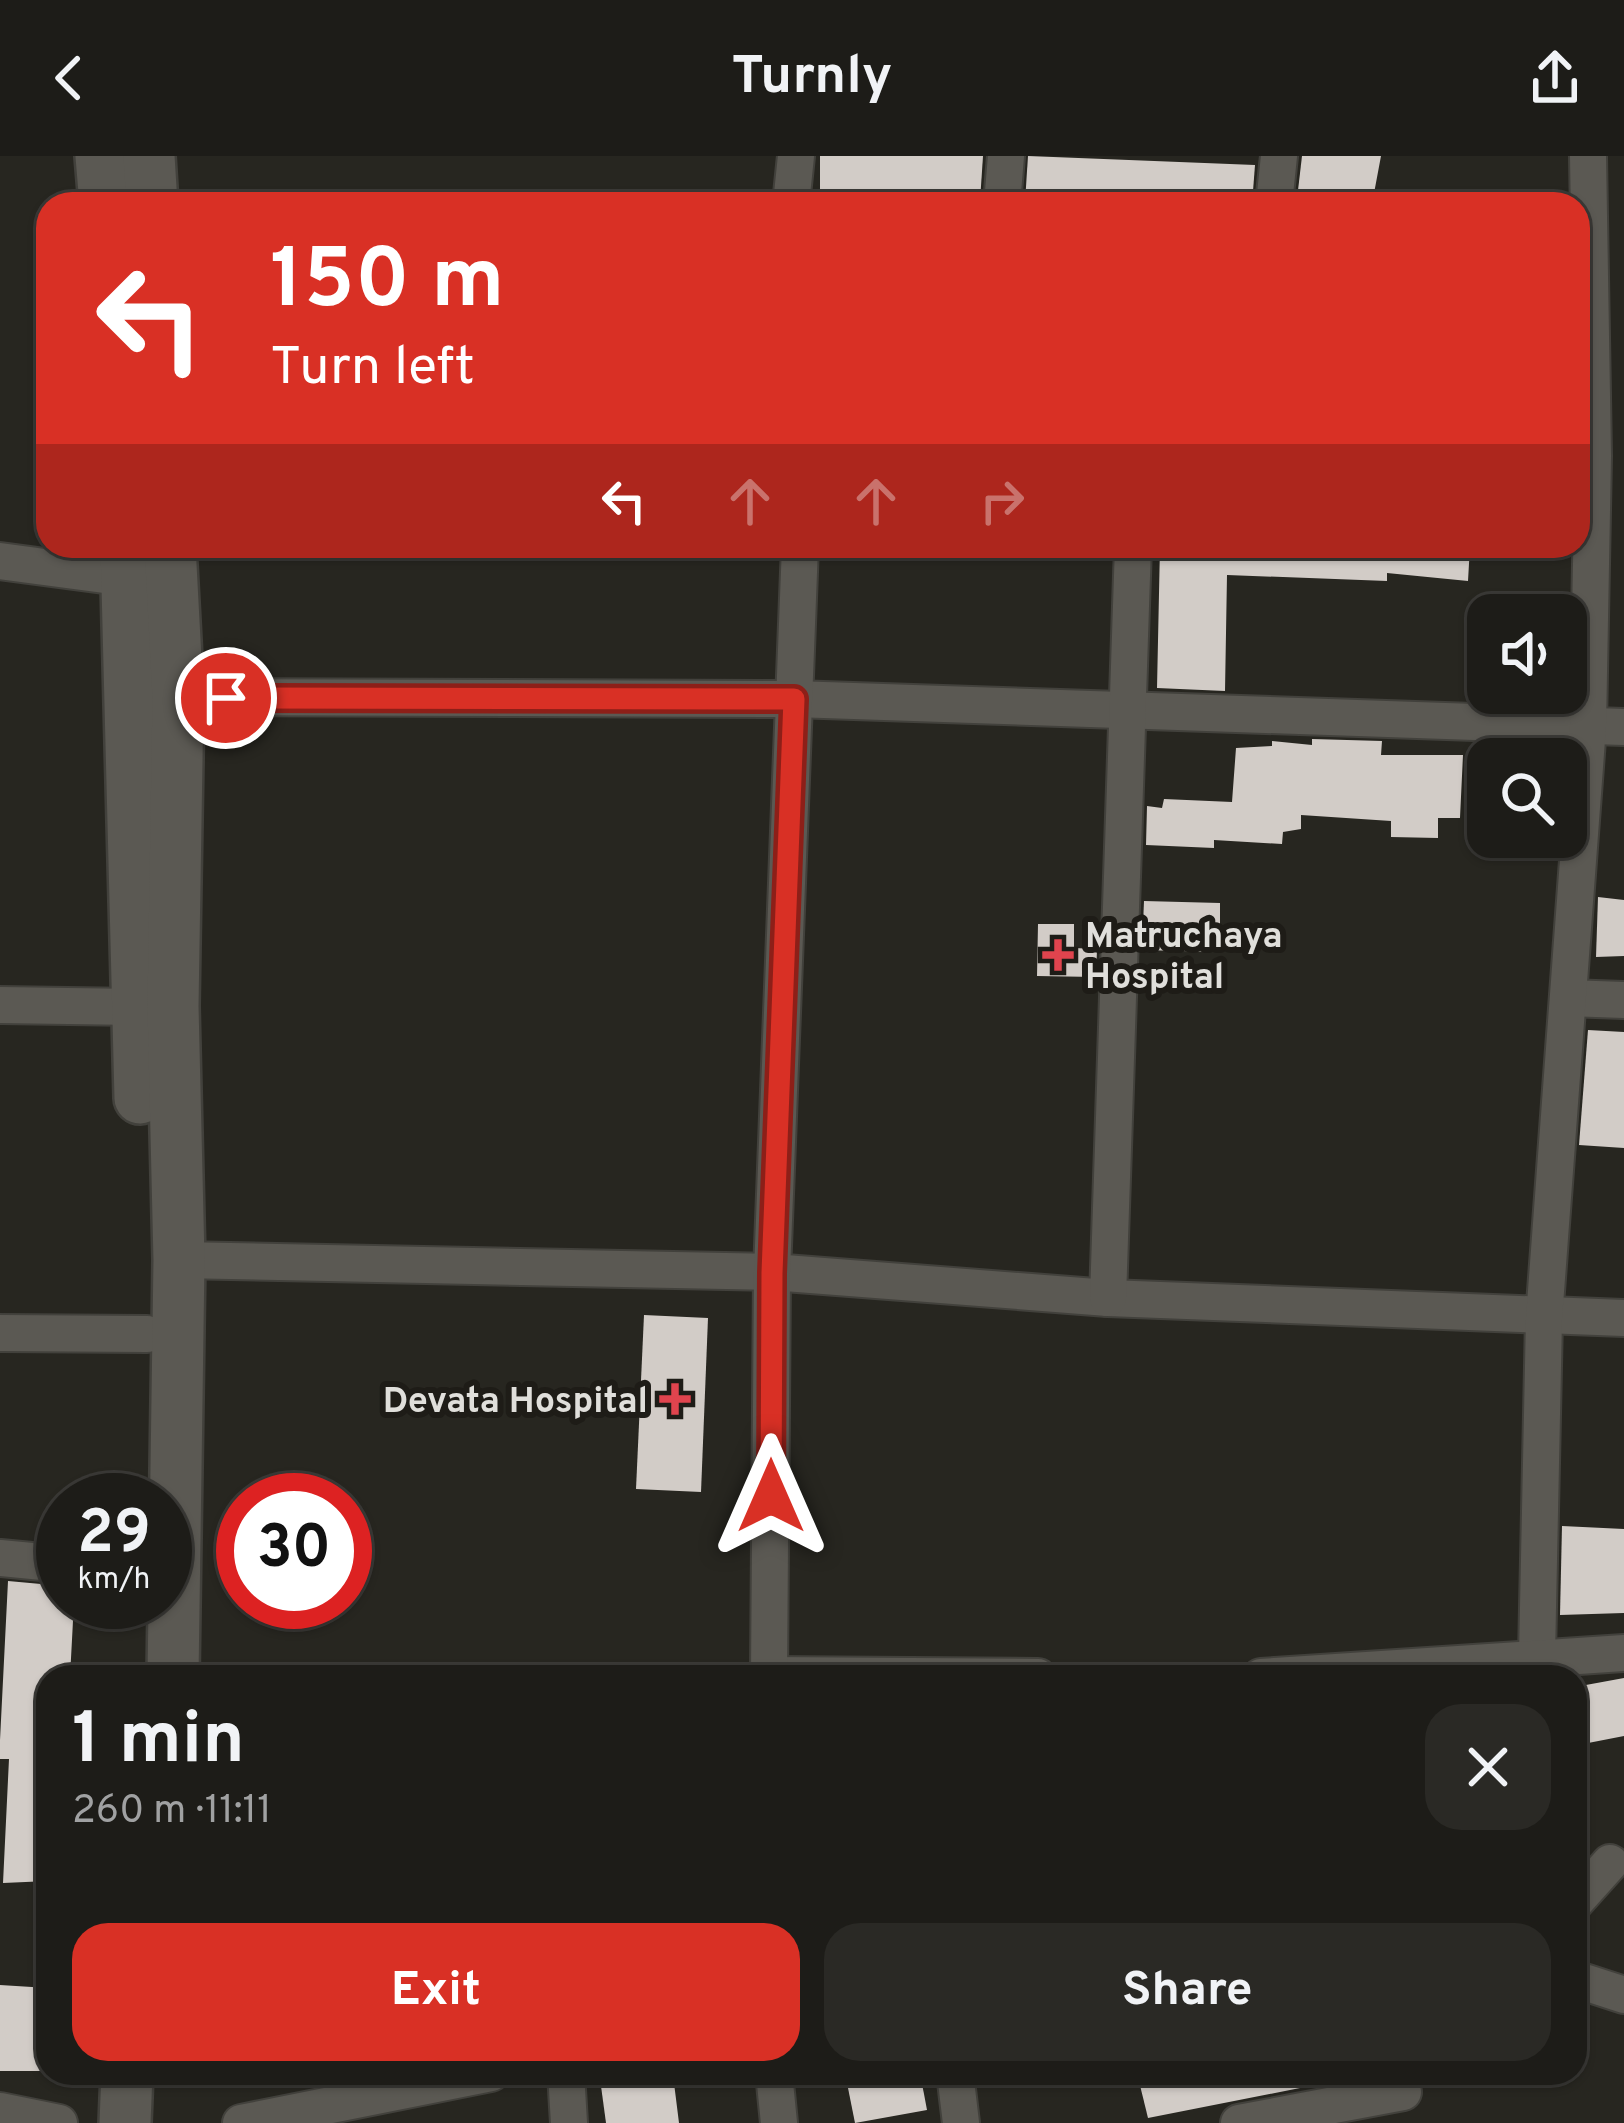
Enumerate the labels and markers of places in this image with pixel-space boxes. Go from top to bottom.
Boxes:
pin [175,647,277,749]
place label: Matruchaya Hospital [1085,915,1283,1002]
marker: Matruchaya Hospital [1042,939,1074,971]
place label: Devata Hospital [383,1380,648,1426]
marker: Devata Hospital [659,1383,691,1415]

